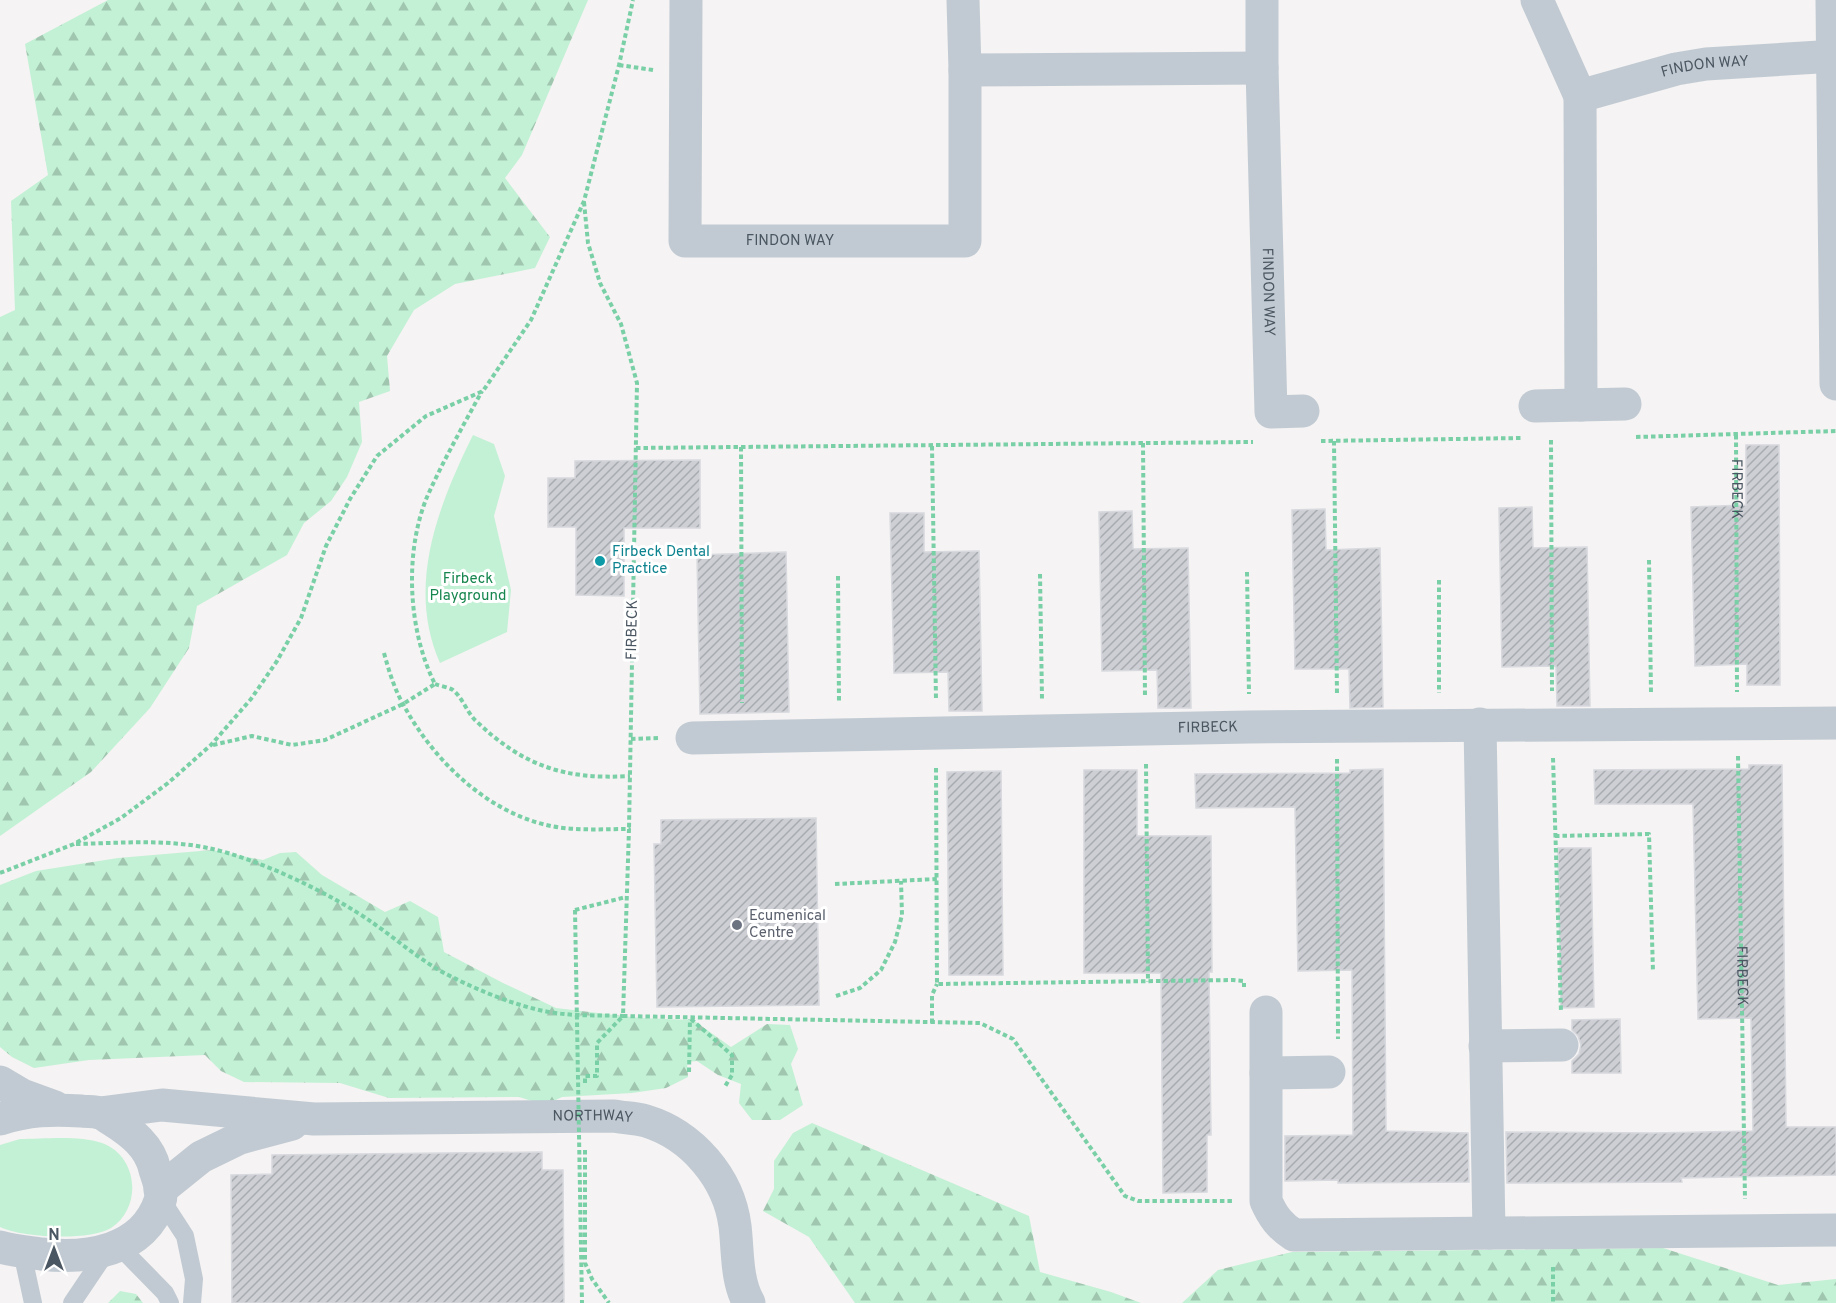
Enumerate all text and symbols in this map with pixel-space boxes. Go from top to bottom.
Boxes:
street label: FINDON WAY [1659,52,1750,82]
street label: FINDON WAY [746,232,835,251]
street label: FINDON WAY [1257,247,1279,337]
street label: FIRBECK [1727,459,1746,519]
place label: Firbeck Dental Practice [612,543,710,579]
marker: Firbeck Dental Practice [593,554,607,568]
park label: Firbeck Playground [429,570,507,606]
street label: FIRBECK [623,600,643,660]
street label: FIRBECK [1178,718,1238,738]
place label: Ecumenical Centre [749,907,826,943]
marker: Ecumenical Centre [730,918,744,932]
street label: FIRBECK [1731,946,1751,1006]
street label: NORTHWAY [552,1106,634,1128]
north arrow [24,1219,84,1279]
text: N [48,1226,60,1246]

